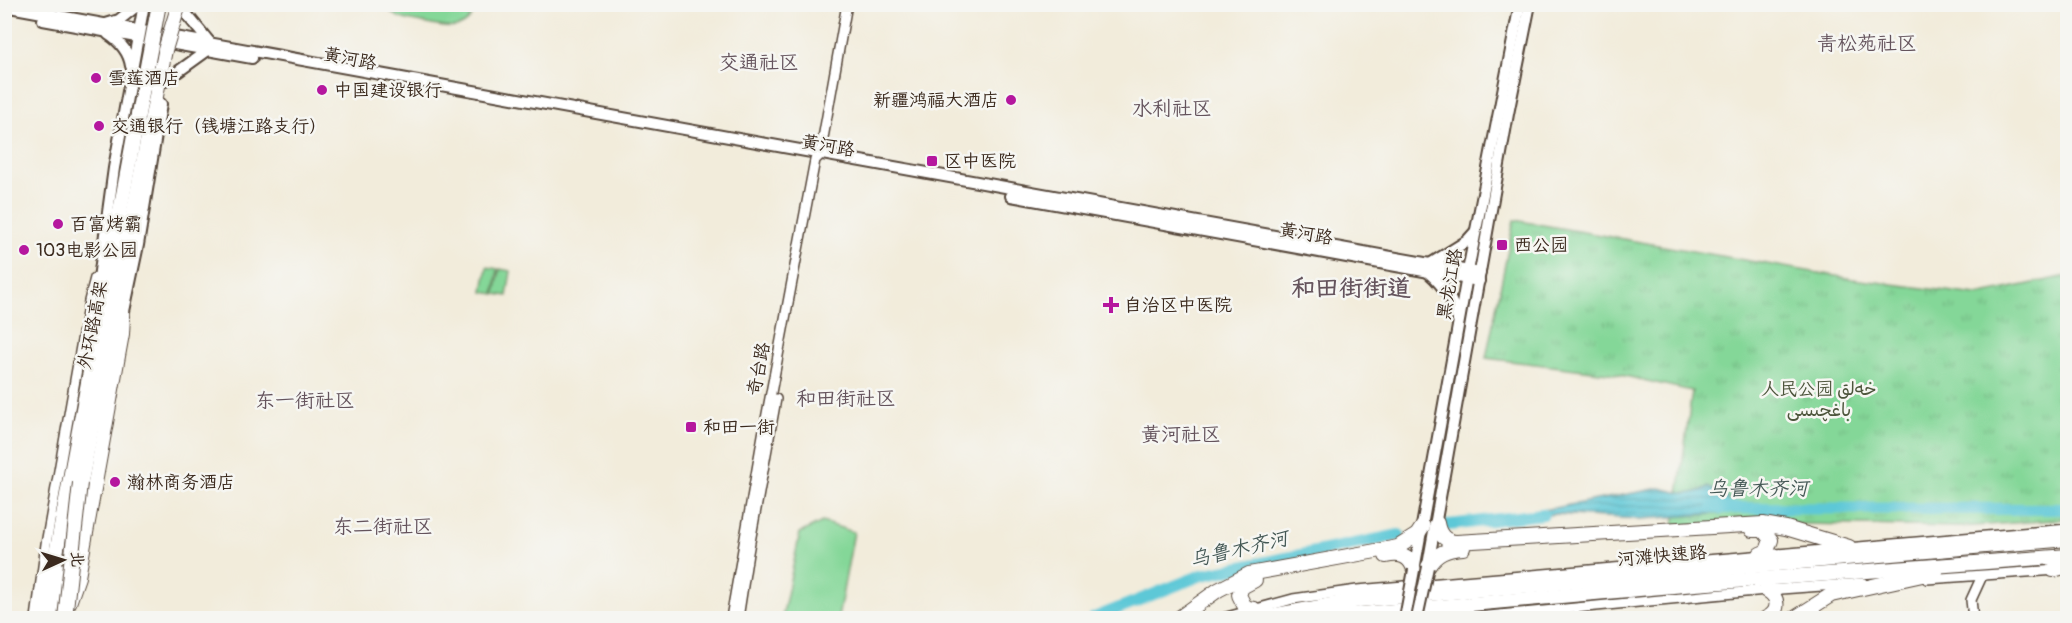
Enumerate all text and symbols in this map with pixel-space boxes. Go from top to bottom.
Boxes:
district label: 青松苑社区 [1817,31,1917,56]
street label: 黄河路 [321,43,379,75]
district label: 交通社区 [719,50,799,75]
place label: 雪莲酒店 [108,67,180,90]
marker: 雪莲酒店 [89,71,103,85]
place label: 中国建设银行 [334,79,442,102]
marker: 中国建设银行 [315,83,329,97]
place label: 新疆鸿福大酒店 [873,89,999,112]
marker: 新疆鸿福大酒店 [1004,93,1018,107]
district label: 水利社区 [1132,96,1212,121]
place label: 交通银行（钱塘江路支行） [111,115,327,138]
marker: 交通银行（钱塘江路支行） [92,119,106,133]
street label: 黄河路 [799,130,857,162]
place label: 区中医院 [944,150,1016,173]
marker: 区中医院 [925,154,939,168]
place label: 百富烤霸 [70,213,142,236]
marker: 百富烤霸 [51,217,65,231]
street label: 黄河路 [1277,218,1335,250]
place label: 西公园 [1514,234,1568,257]
marker: 西公园 [1495,238,1509,252]
place label: 103电影公园 [36,239,137,262]
marker: 103电影公园 [17,243,31,257]
street label: 黑龙江路 [1432,247,1468,321]
district label: 和田街街道 [1291,274,1411,303]
street label: 外环路高架 [73,279,113,371]
place label: 自治区中医院 [1124,294,1232,317]
marker: 自治区中医院 [1102,296,1120,314]
street label: 奇台路 [743,340,775,398]
park label: 人民公园 خەلق باغچىسى [1761,378,1877,422]
district label: 和田街社区 [796,386,896,411]
district label: 东一街社区 [255,388,355,413]
place label: 和田一街 [703,416,775,439]
marker: 和田一街 [684,420,698,434]
district label: 黄河社区 [1141,422,1221,447]
place label: 瀚林商务酒店 [127,471,235,494]
marker: 瀚林商务酒店 [108,475,122,489]
water label: 乌鲁木齐河 [1708,476,1811,501]
district label: 东二街社区 [333,514,433,539]
water label: 乌鲁木齐河 [1187,525,1293,572]
north arrow [33,530,93,590]
street label: 河滩快速路 [1616,541,1708,571]
text: 北 [66,550,88,568]

